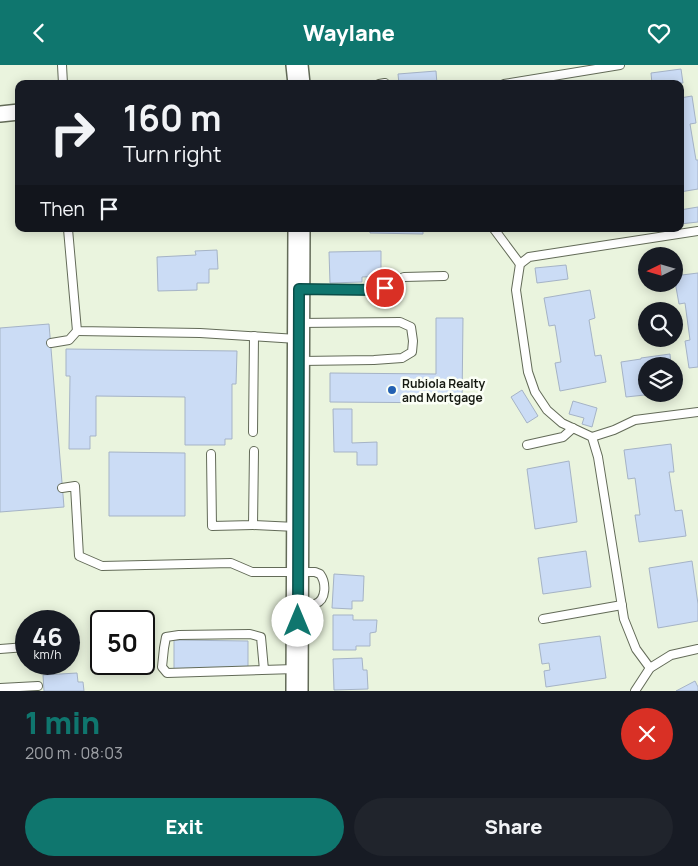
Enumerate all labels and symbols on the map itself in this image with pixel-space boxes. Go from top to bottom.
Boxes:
north arrow [638,247,682,293]
pin [364,267,406,309]
place label: Rubiola Realty and Mortgage [402,375,486,406]
marker: Rubiola Realty and Mortgage [386,384,398,396]
position arrow [271,594,323,646]
speed limit sign: 50 [90,610,155,675]

